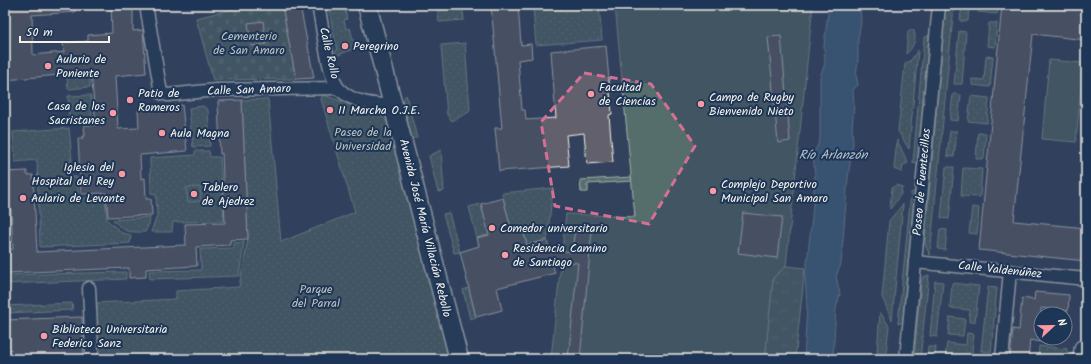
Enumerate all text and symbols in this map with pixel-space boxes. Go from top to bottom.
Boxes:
scale bar [20,18,109,44]
text: 50 m [26,23,53,42]
street label: Calle Rollo [314,25,344,81]
park label: Cementerio de San Amaro [213,27,285,60]
place label: Peregrino [353,37,399,56]
marker: Peregrino [340,41,350,51]
place label: Aulario de Poniente [56,50,107,83]
marker: Aulario de Poniente [43,61,53,71]
place label: Facultad de Ciencias [599,78,656,111]
street label: Calle San Amaro [207,79,291,101]
place label: Patio de Romeros [138,84,180,117]
place label: Campo de Rugby Bienvenido Nieto [709,88,794,121]
marker: Facultad de Ciencias [586,89,596,99]
marker: Patio de Romeros [125,95,135,105]
place label: Casa de los Sacristanes [47,97,105,130]
marker: Campo de Rugby Bienvenido Nieto [696,99,706,109]
place label: II Marcha O.J.E. [338,101,420,120]
marker: II Marcha O.J.E. [325,105,335,115]
marker: Casa de los Sacristanes [108,108,118,118]
park label: Paseo de la Universidad [334,123,392,156]
place label: Aula Magna [170,124,230,143]
street label: Paseo de Fuentecillas [908,127,936,237]
marker: Aula Magna [157,128,167,138]
street label: Avenida José María Villacián Rebollo [394,137,456,319]
water label: Río Arlanzón [799,145,868,166]
place label: Iglesia del Hospital del Rey [32,158,114,191]
marker: Iglesia del Hospital del Rey [117,169,127,179]
place label: Complejo Deportivo Municipal San Amaro [721,175,828,208]
place label: Tablero de Ajedrez [202,178,255,211]
marker: Complejo Deportivo Municipal San Amaro [708,186,718,196]
place label: Aulario de Levante [31,189,126,208]
marker: Tablero de Ajedrez [189,189,199,199]
marker: Aulario de Levante [18,193,28,203]
place label: Comedor universitario [500,219,608,238]
marker: Comedor universitario [487,223,497,233]
place label: Residencia Camino de Santiago [513,239,607,272]
marker: Residencia Camino de Santiago [500,250,510,260]
street label: Calle Valdenúñez [957,256,1043,284]
park label: Parque del Parral [292,280,340,313]
north arrow [1033,306,1073,346]
text: N [1052,316,1071,329]
place label: Biblioteca Universitaria Federico Sanz [52,320,168,353]
marker: Biblioteca Universitaria Federico Sanz [39,331,49,341]

